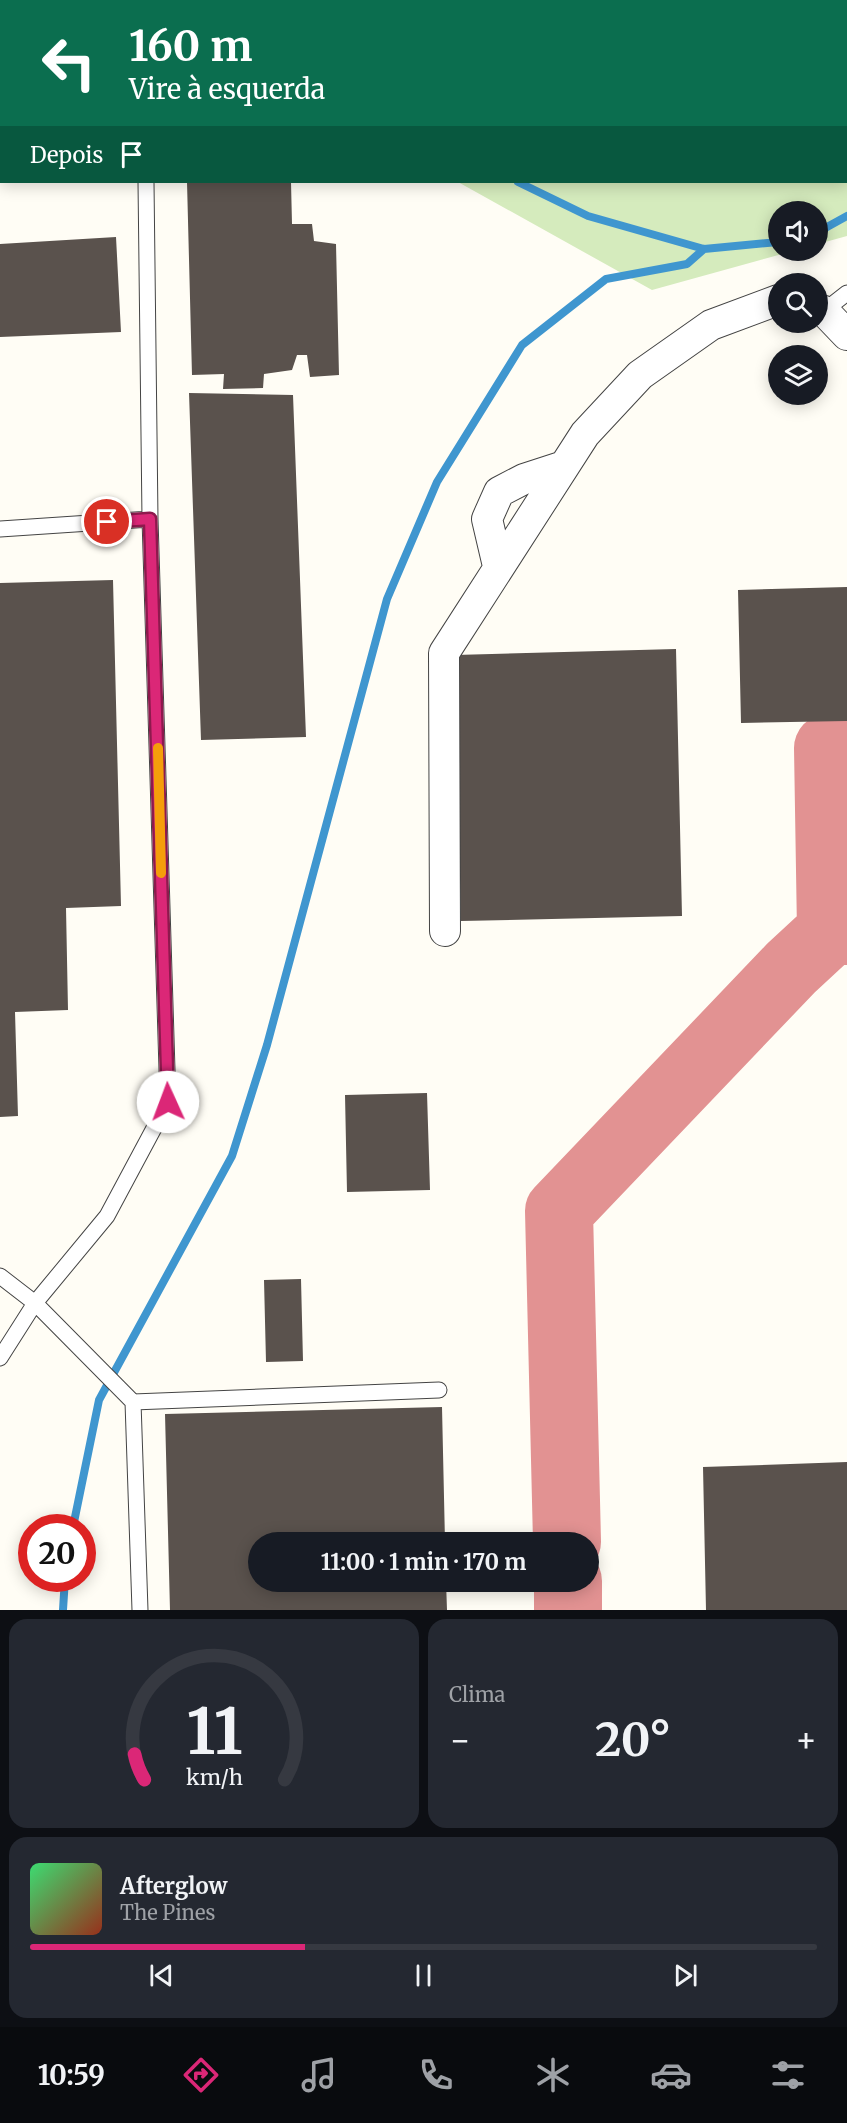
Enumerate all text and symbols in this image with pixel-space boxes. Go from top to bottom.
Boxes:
text: 160 m [129,20,253,72]
icon: left [30,24,108,102]
text: Vire à esquerda [129,72,325,106]
icon: arrive [115,138,148,171]
text: Depois [30,141,103,169]
map controls [768,201,828,405]
button: sound [768,201,828,261]
button: search [768,273,828,333]
button: layers [768,345,828,405]
pin [81,496,132,547]
icon: arrive [90,505,123,538]
position arrow [136,1070,200,1134]
speed limit sign: 20 [18,1514,96,1592]
text: 11:00 · 1 min · 170 m [321,1548,526,1576]
text: Clima [449,1682,505,1707]
text: 11 [186,1693,242,1771]
text: 20° [595,1712,671,1768]
text: − [449,1720,471,1761]
text: + [795,1720,817,1761]
text: km/h [186,1765,242,1792]
text: Afterglow [120,1872,227,1900]
text: The Pines [120,1900,215,1925]
icon: previous [145,1959,178,1992]
icon: pause [407,1959,440,1992]
icon: next [669,1959,702,1992]
icon: directions [180,2054,222,2096]
icon: music [298,2054,340,2096]
icon: phone [415,2054,457,2096]
icon: climate [532,2054,574,2096]
icon: car [650,2054,692,2096]
icon: filters [767,2054,809,2096]
text: 10:59 [38,2058,105,2092]

